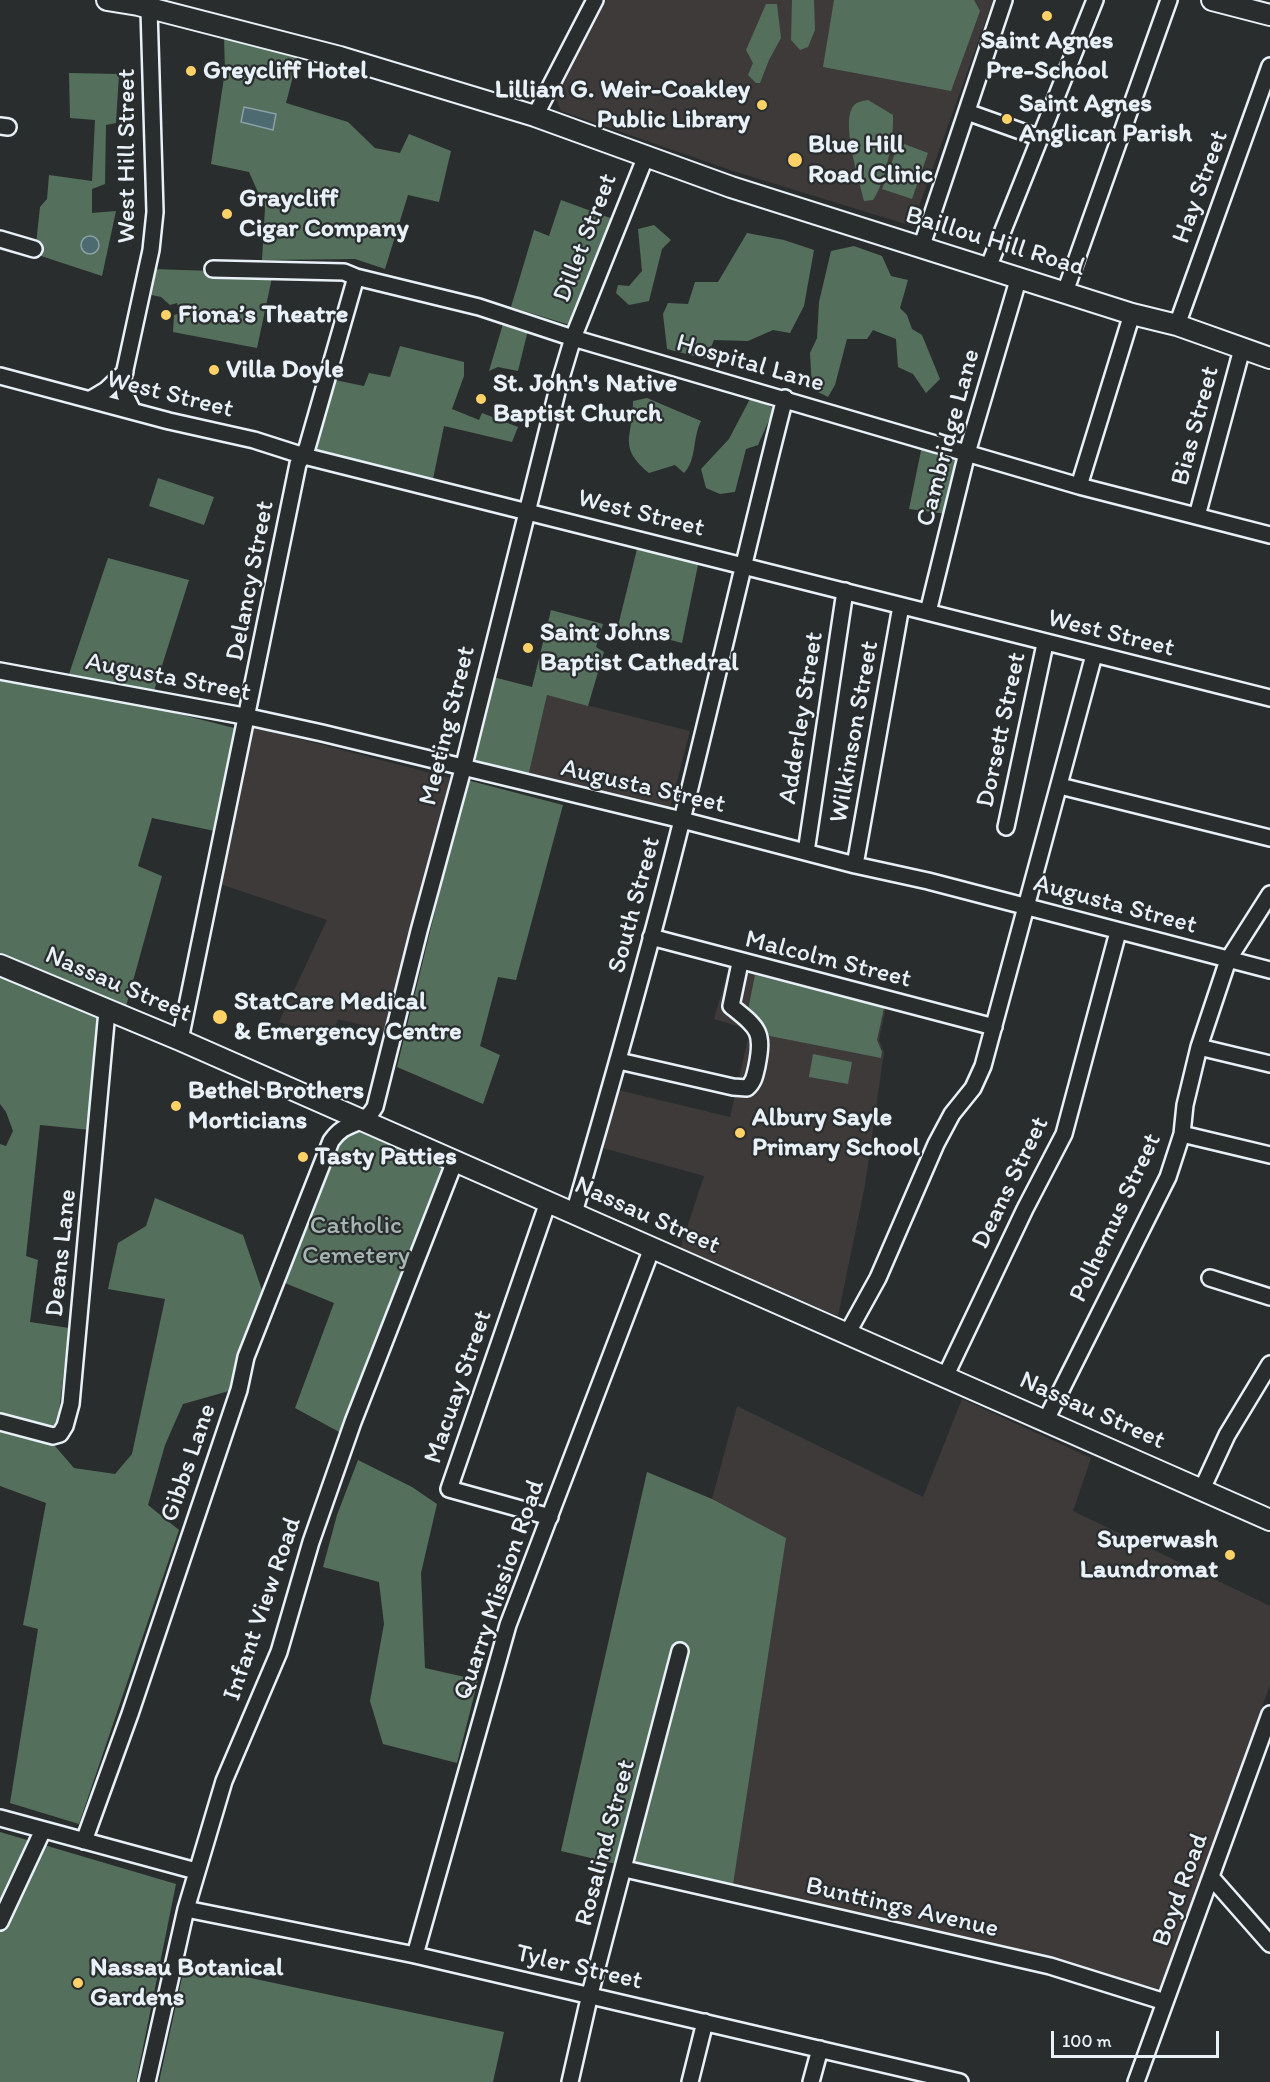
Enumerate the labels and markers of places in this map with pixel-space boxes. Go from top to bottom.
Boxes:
marker: Saint Agnes Pre-School [1040,9,1054,23]
place label: Saint Agnes Pre-School [980,25,1114,86]
place label: Greycliff Hotel [203,55,368,87]
marker: Greycliff Hotel [184,64,198,78]
place label: Lillian G. Weir-Coakley Public Library [495,74,750,136]
place label: Saint Agnes Anglican Parish [1019,88,1192,150]
marker: Lillian G. Weir-Coakley Public Library [755,98,769,112]
marker: Saint Agnes Anglican Parish [1000,112,1014,126]
place label: Blue Hill Road Clinic [808,129,933,190]
marker: Blue Hill Road Clinic [786,151,804,169]
place label: Graycliff Cigar Company [239,183,409,244]
marker: Graycliff Cigar Company [220,207,234,221]
place label: Fiona’s Theatre [178,299,348,331]
marker: Fiona’s Theatre [159,308,173,322]
place label: Villa Doyle [226,354,344,386]
marker: Villa Doyle [207,363,221,377]
place label: St. John's Native Baptist Church [493,368,677,430]
marker: St. John's Native Baptist Church [474,392,488,406]
place label: Saint Johns Baptist Cathedral [540,617,739,678]
marker: Saint Johns Baptist Cathedral [521,641,535,655]
place label: StatCare Medical & Emergency Centre [234,986,462,1048]
marker: StatCare Medical & Emergency Centre [211,1008,229,1026]
place label: Bethel Brothers Morticians [188,1075,364,1136]
marker: Bethel Brothers Morticians [169,1099,183,1113]
place label: Albury Sayle Primary School [752,1102,920,1164]
marker: Albury Sayle Primary School [733,1126,747,1140]
place label: Tasty Patties [315,1141,457,1173]
marker: Tasty Patties [296,1150,310,1164]
place label: Superwash Laundromat [1080,1524,1218,1586]
marker: Superwash Laundromat [1223,1548,1237,1562]
place label: Nassau Botanical Gardens [90,1952,283,2014]
marker: Nassau Botanical Gardens [71,1976,85,1990]

